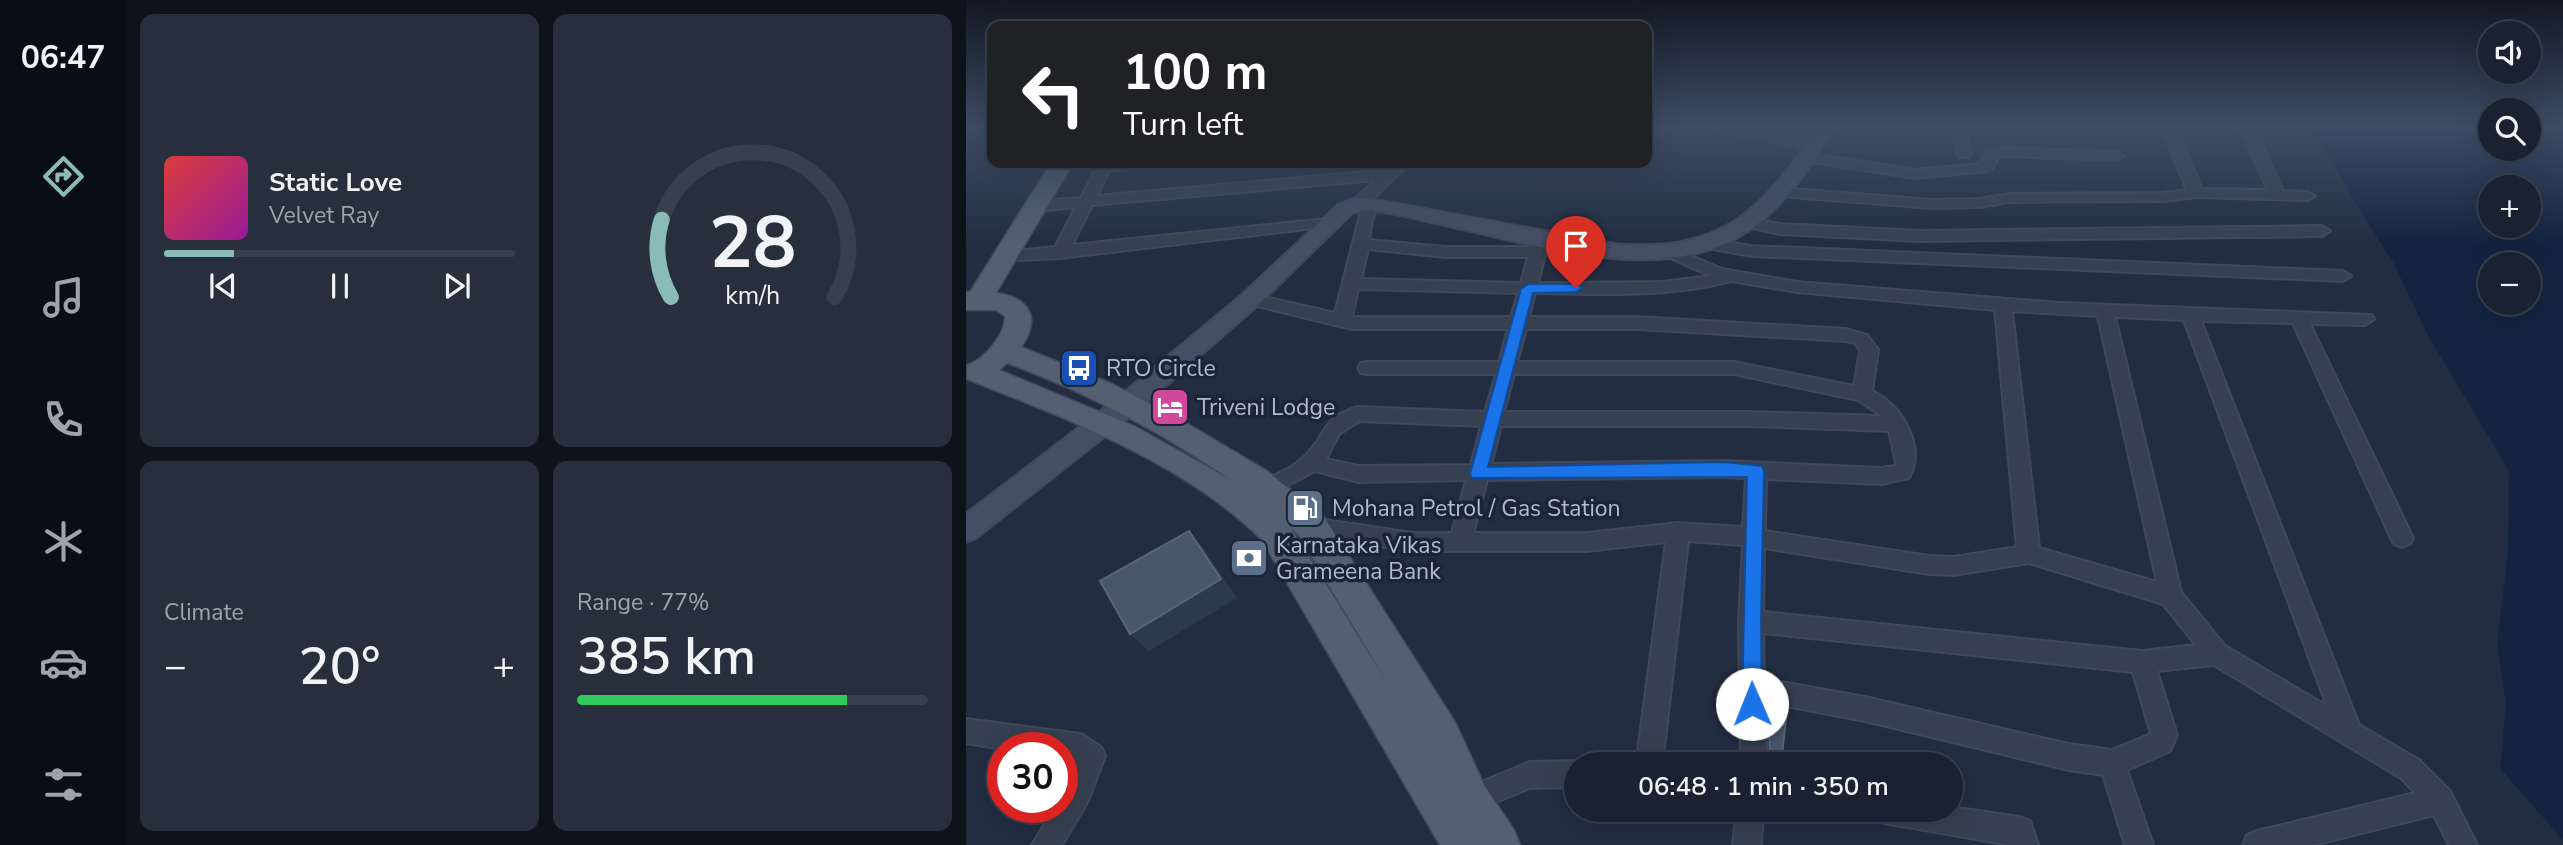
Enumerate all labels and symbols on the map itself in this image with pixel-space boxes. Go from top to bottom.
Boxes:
pin [1546,216,1606,288]
bus stop icon: RTO Circle [1058,347,1100,389]
place label: RTO Circle [1106,353,1216,384]
hotel icon: Triveni Lodge [1149,386,1191,428]
place label: Triveni Lodge [1197,392,1335,423]
fuel station icon: Mohana Petrol / Gas Station [1284,487,1326,529]
place label: Mohana Petrol / Gas Station [1332,493,1621,524]
place label: Karnataka Vikas Grameena Bank [1276,530,1442,587]
bank icon: Karnataka Vikas Grameena Bank [1228,537,1270,579]
position arrow [1715,667,1789,741]
speed limit sign: 30 [987,732,1078,823]

